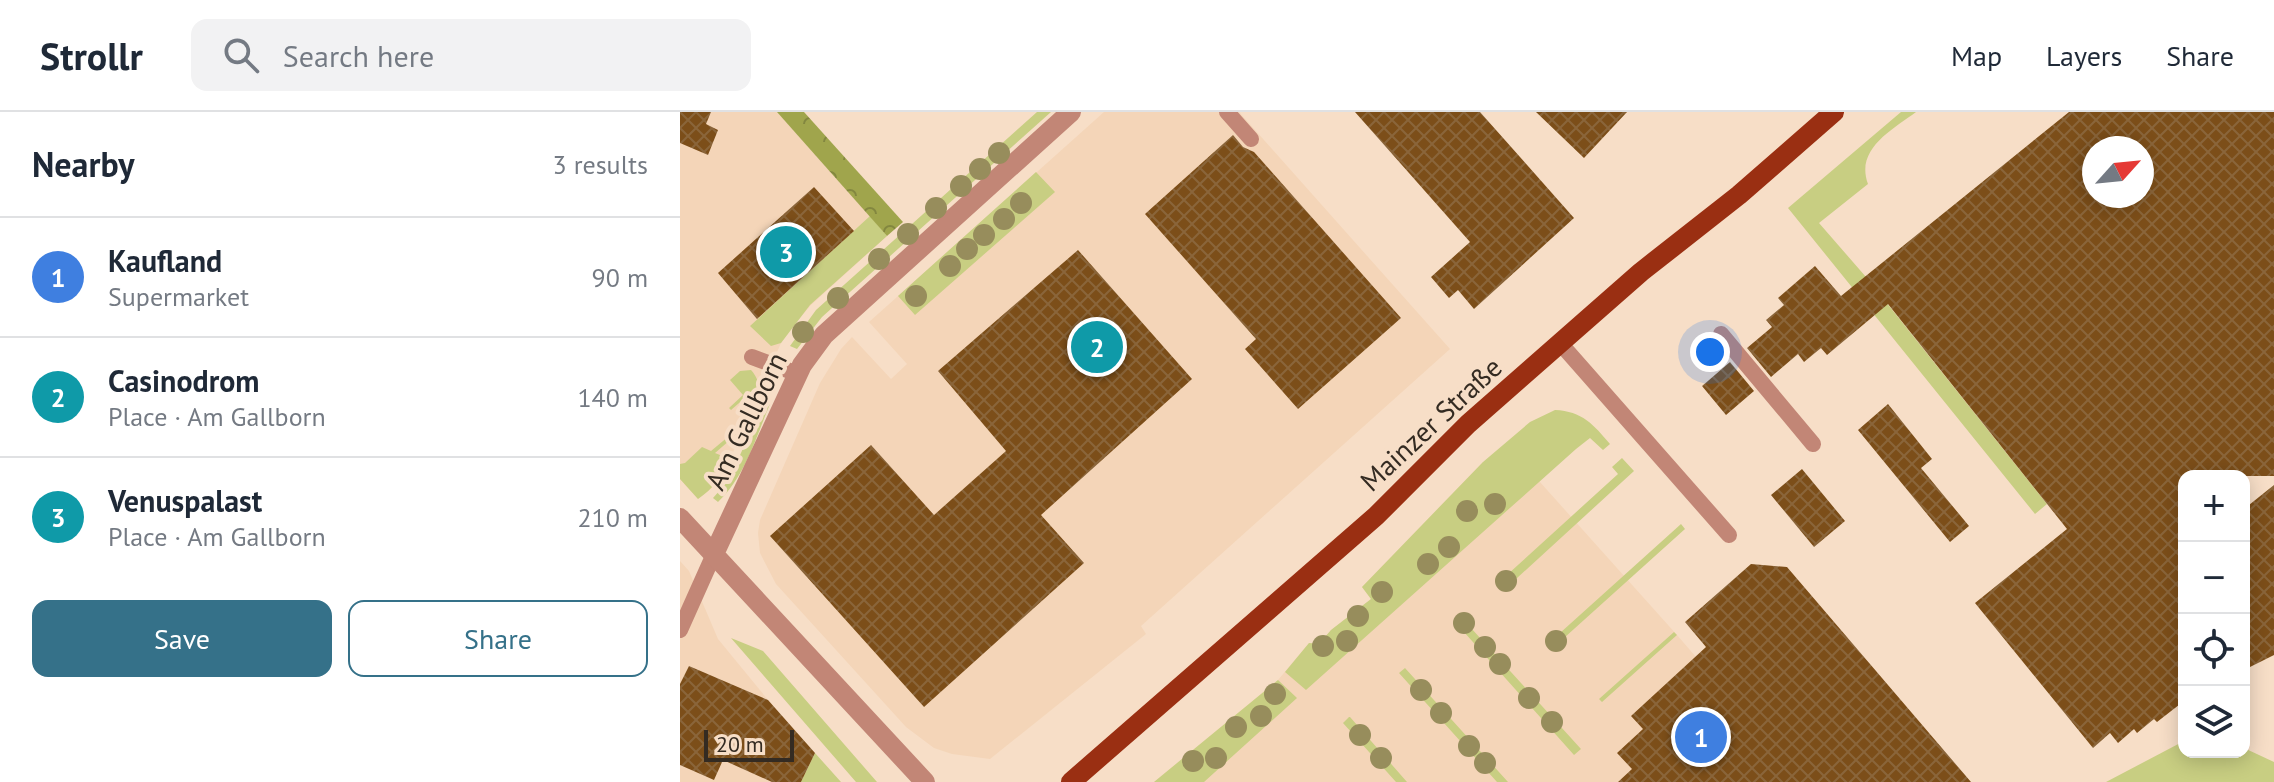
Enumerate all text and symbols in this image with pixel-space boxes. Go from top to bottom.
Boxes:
search box [191,19,751,91]
text: Strollr [40,31,143,80]
icon: search [219,33,263,77]
text: Search here [283,36,434,75]
text: Map [1951,37,2002,74]
text: Layers [2046,37,2122,74]
text: Share [2166,37,2234,74]
north arrow [2082,136,2154,208]
text: Nearby [32,142,134,186]
text: 3 results [553,148,648,181]
pin: 3 [760,222,812,282]
text: Kaufland [108,241,222,280]
text: 1 [51,261,65,294]
text: 90 m [592,261,648,294]
text: Supermarket [108,280,249,313]
pin: 2 [1071,317,1123,377]
your location [1690,332,1730,372]
street label: Am Gallborn [696,346,795,496]
street label: Mainzer Straße [1352,348,1509,499]
text: Casinodrom [108,361,259,400]
text: 2 [51,381,65,414]
text: 140 m [577,381,648,414]
text: Place · Am Gallborn [108,400,326,433]
map controls [2178,470,2250,758]
button: + [2178,470,2250,542]
text: Venuspalast [108,481,262,520]
text: 3 [51,501,65,534]
text: 210 m [577,501,648,534]
text: Place · Am Gallborn [108,520,326,553]
button: − [2178,542,2250,614]
button: Save [32,600,332,677]
button: Share [348,600,648,677]
button: locate [2178,614,2250,686]
button: layers [2178,686,2250,758]
pin: 1 [1675,707,1727,767]
scale bar [704,726,794,762]
text: 20 m [716,730,764,758]

